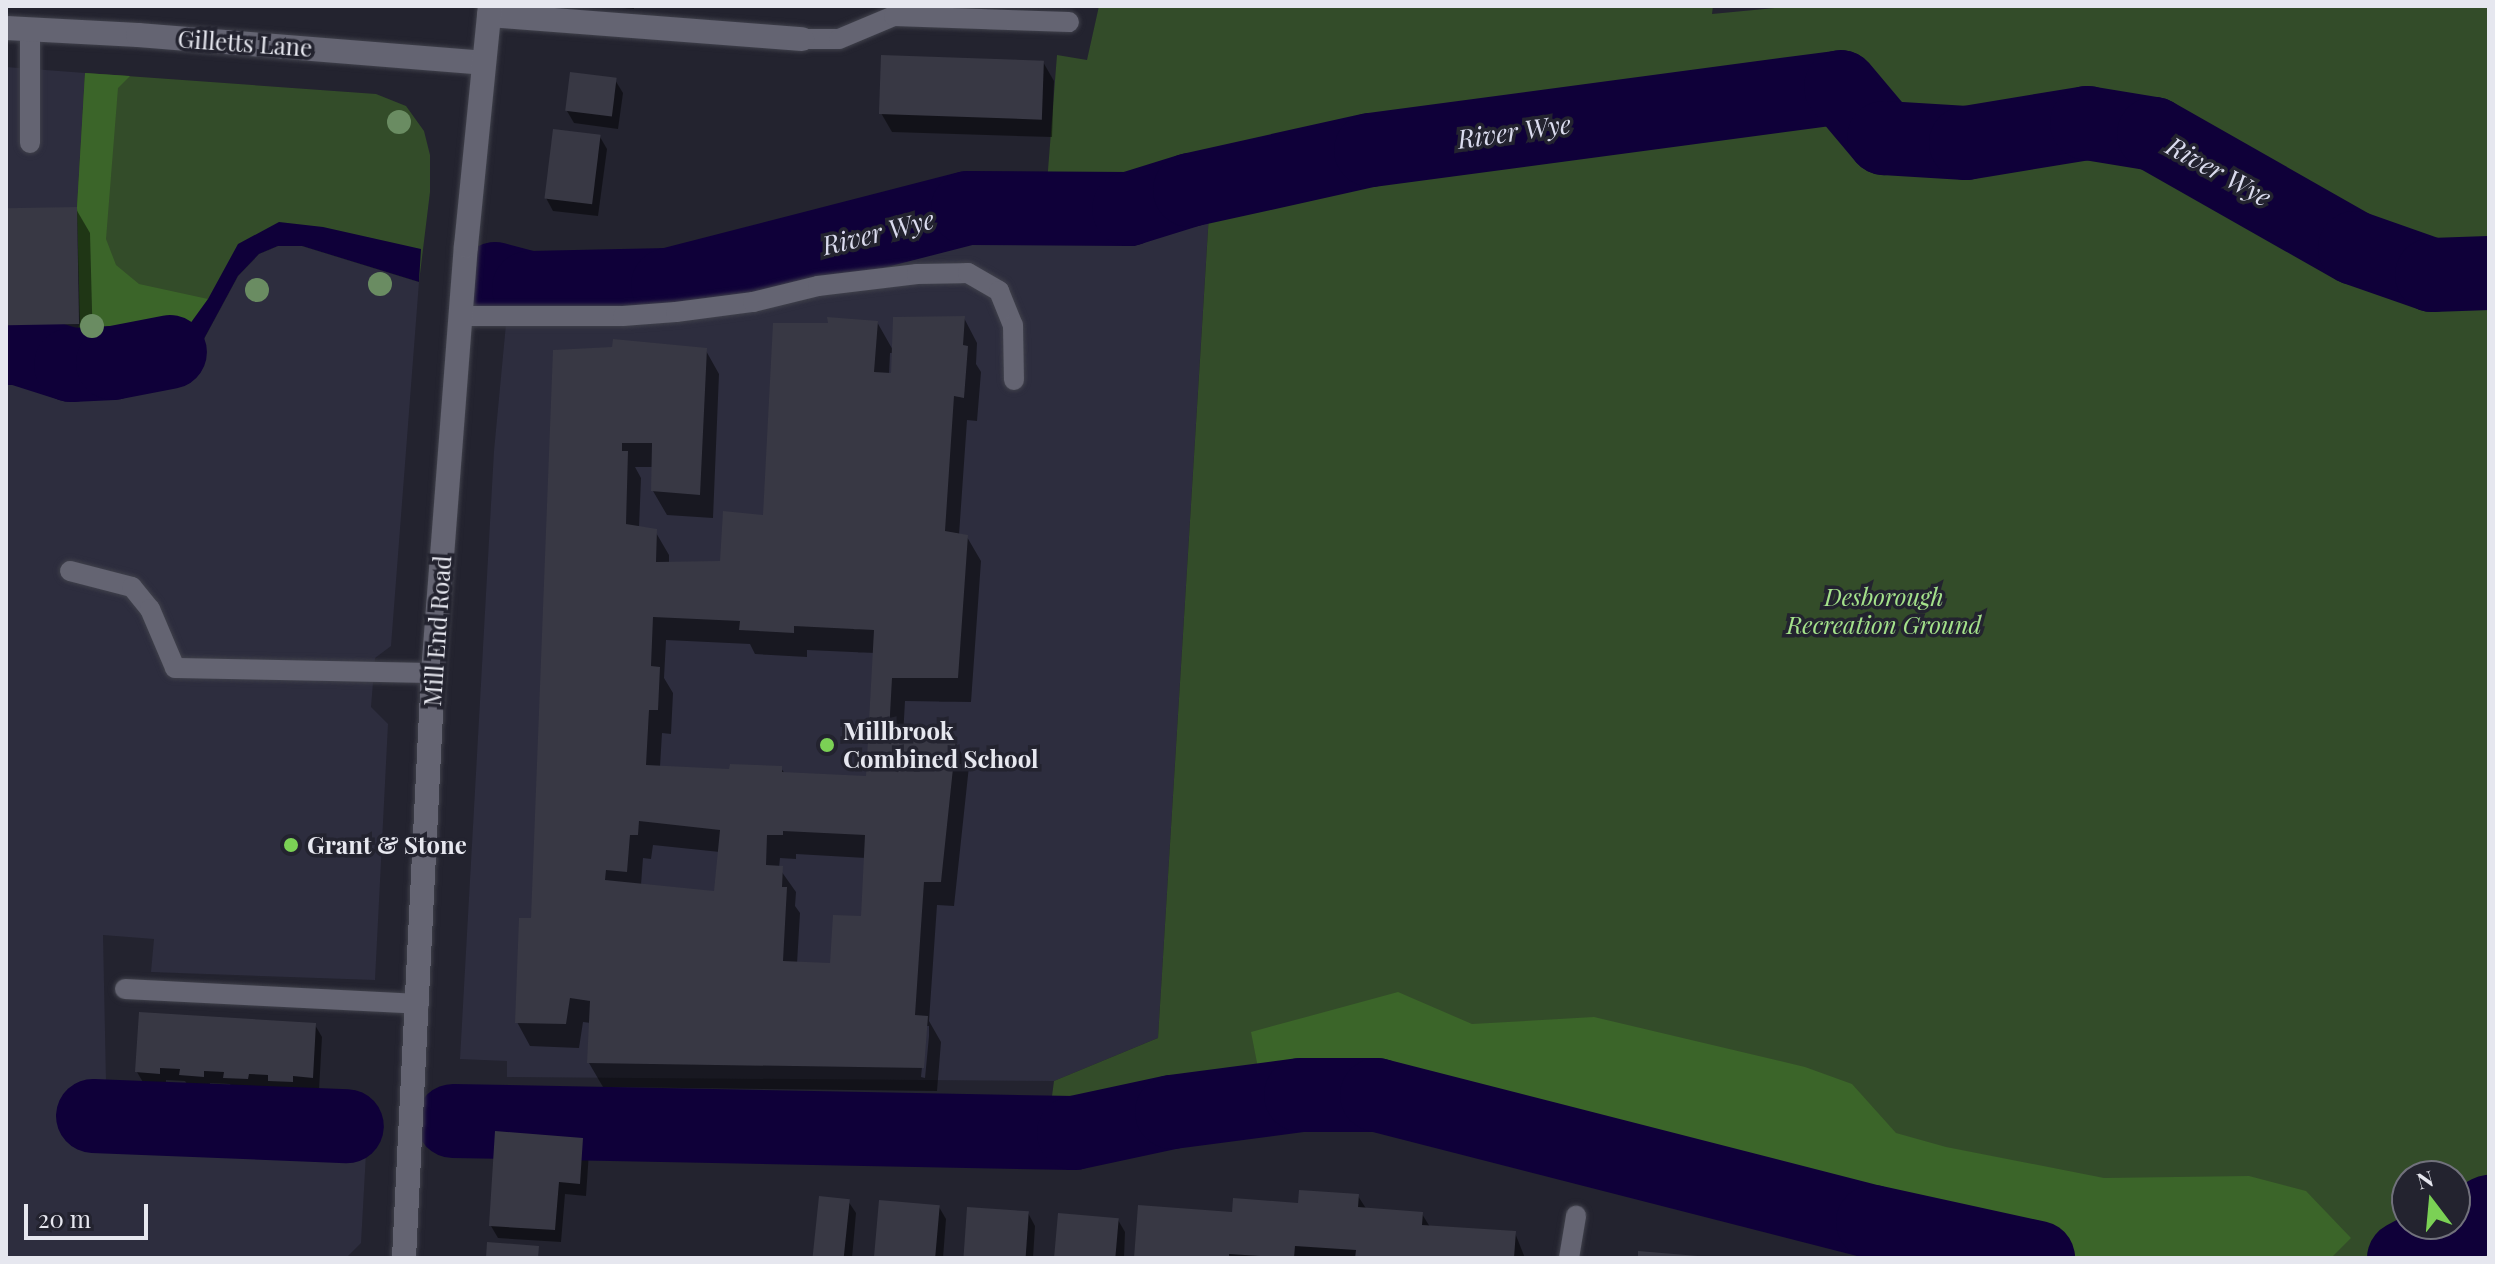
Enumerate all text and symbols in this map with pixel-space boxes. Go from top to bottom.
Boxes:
street label: Gilletts Lane [177,24,313,62]
water label: River Wye [1455,108,1573,154]
water label: River Wye [2161,130,2277,212]
water label: River Wye [819,203,937,261]
street label: Mill End Road [417,555,457,707]
park label: Desborough Recreation Ground [1786,583,1982,639]
place label: Millbrook Combined School [843,717,1038,773]
marker: Millbrook Combined School [818,736,836,754]
place label: Grant & Stone [307,831,467,859]
marker: Grant & Stone [282,836,300,854]
north arrow [2391,1160,2471,1240]
text: N [2413,1162,2437,1195]
scale bar [28,1188,152,1238]
text: 20 m [38,1202,91,1234]

